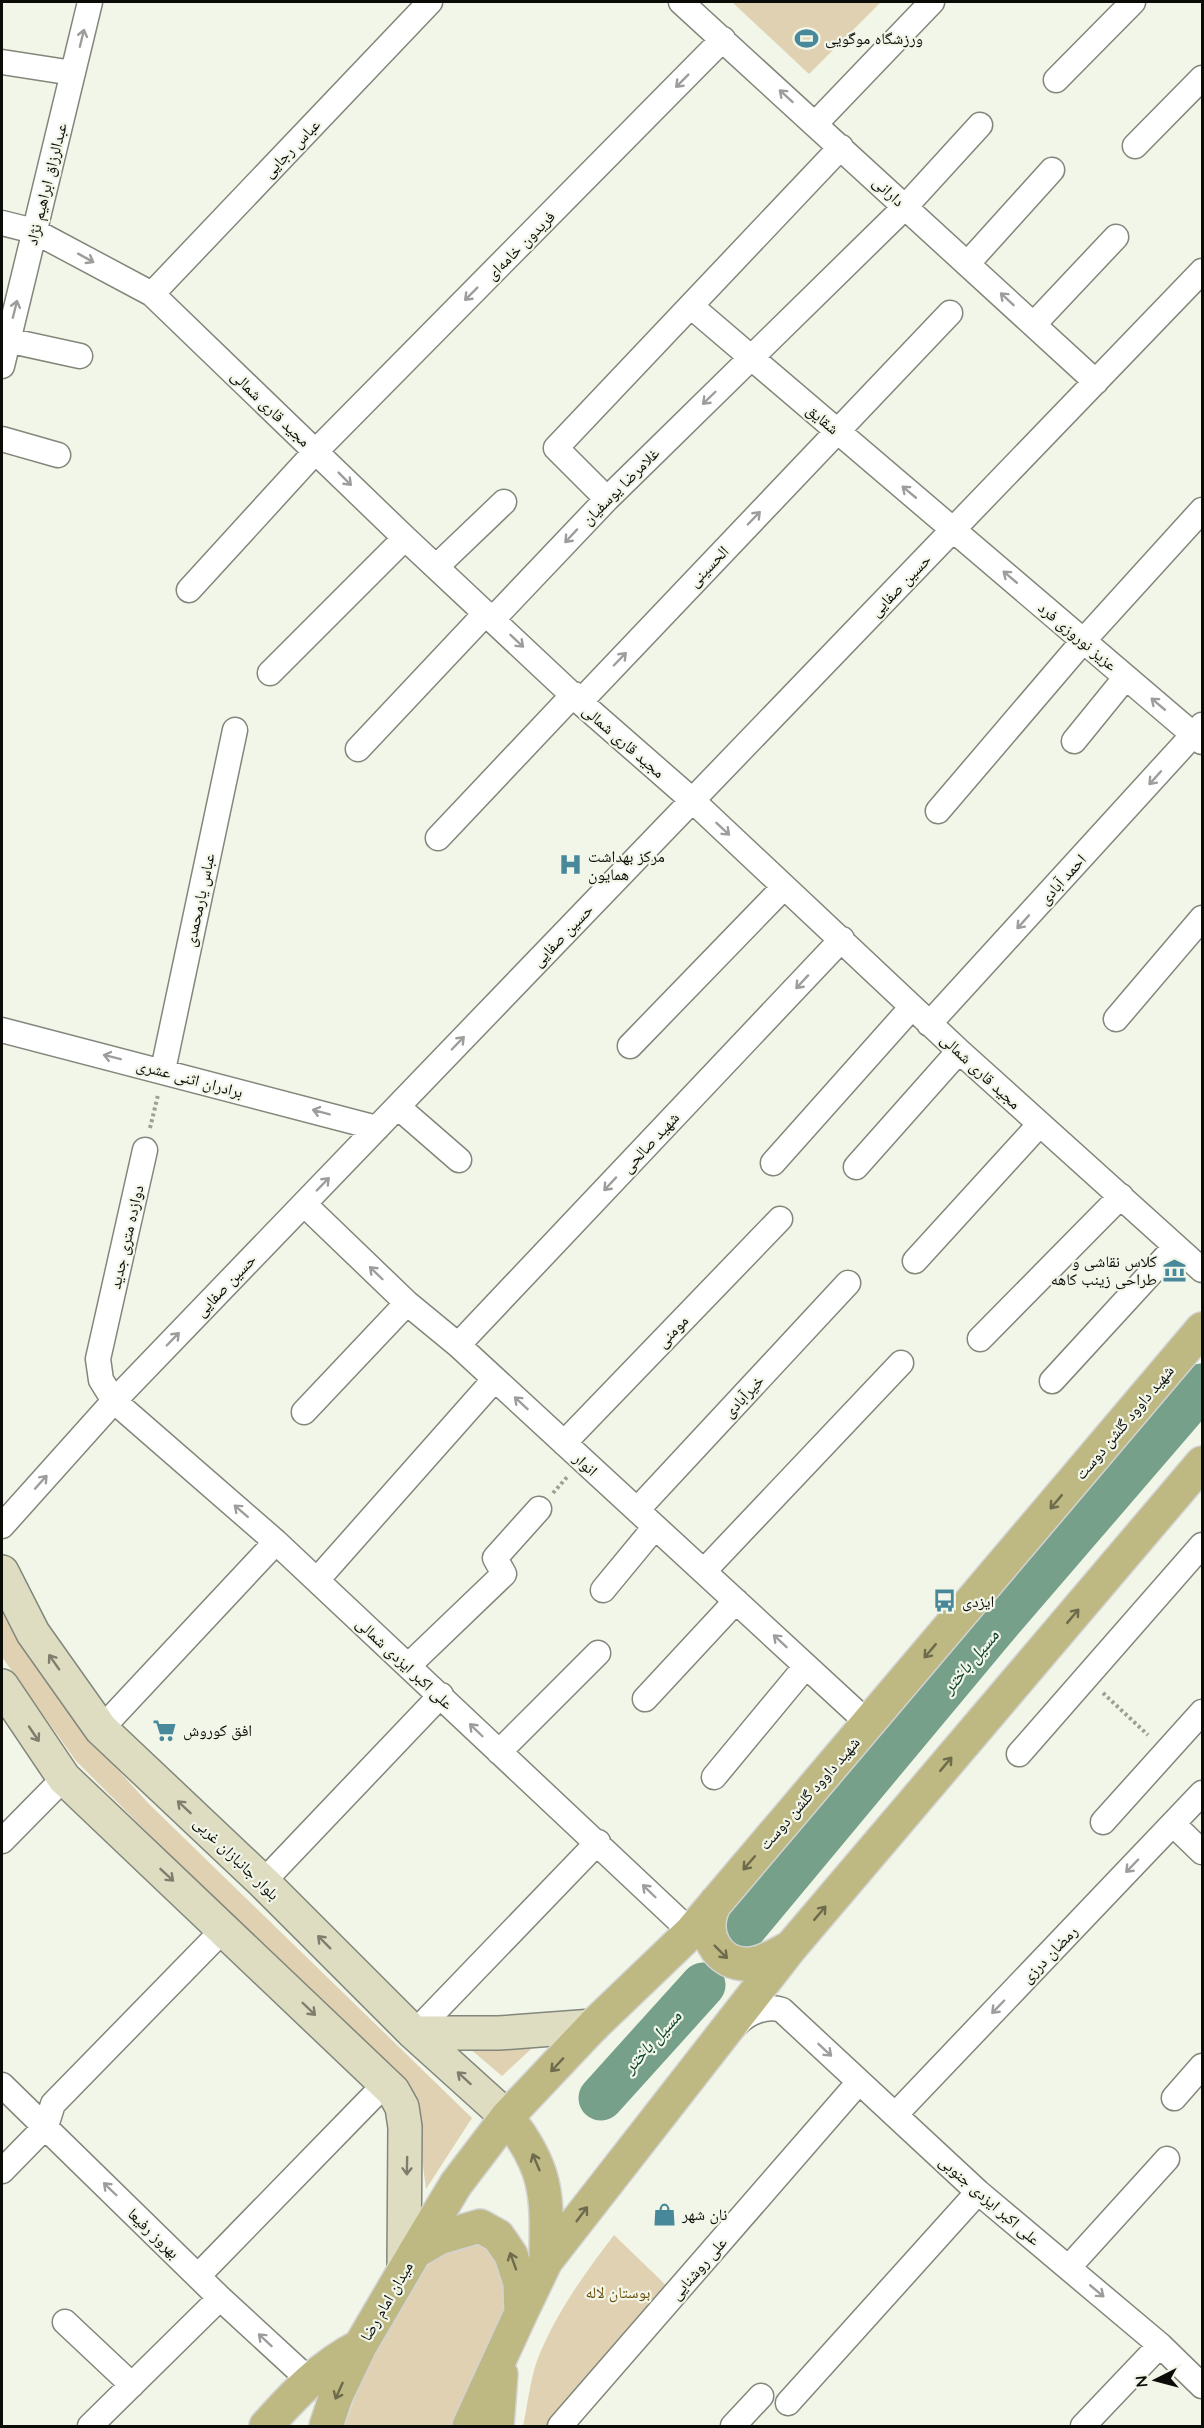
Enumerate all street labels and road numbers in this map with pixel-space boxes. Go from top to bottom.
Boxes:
street label: عباس رجایی [258,114,325,182]
street label: عبدالرزاق ابراهیم نژاد [21,121,72,247]
street label: دارانی [868,171,909,211]
street label: فریدون خامه‌ای [481,206,560,285]
street label: مجید قاری شمالی [227,365,315,451]
street label: شقایق [802,400,843,439]
street label: غلامرضا یوسفیان [577,443,664,530]
street label: الحسینی [683,541,733,592]
street label: حسین صفایی [865,549,936,621]
street label: عزیز نوروزی فرد [1034,597,1121,675]
street label: مجید قاری شمالی [578,700,669,783]
street label: احمد آبادی [1034,850,1091,909]
street label: عباس یارمحمدی [179,851,220,949]
street label: حسین صفایی [527,899,598,971]
street label: مجید قاری شمالی [936,1029,1025,1114]
street label: برادران اثنی عشری [134,1054,245,1103]
street label: شهید صالحی [617,1107,684,1177]
street label: دوازده متری جدید [104,1183,149,1291]
street label: حسین صفایی [190,1249,261,1321]
street label: مومنی [652,1310,693,1352]
street label: شهید داوود گلشن دوست [1070,1361,1179,1484]
street label: خیرآبادی [718,1370,768,1422]
street label: انوار [569,1447,602,1480]
street label: علی اکبر ایزدی شمالی [352,1613,458,1714]
street label: شهید داوود گلشن دوست [754,1732,864,1854]
street label: بلوار جانبازان غربی [189,1812,284,1905]
street label: رمضان درزی [1017,1921,1082,1988]
street label: علی اکبر ایزدی جنوبی [935,2151,1045,2250]
street label: بهروز رفیعا [124,2203,184,2263]
street label: علی روشنایی [665,2232,731,2304]
street label: میدان امام رضا [355,2258,418,2345]

